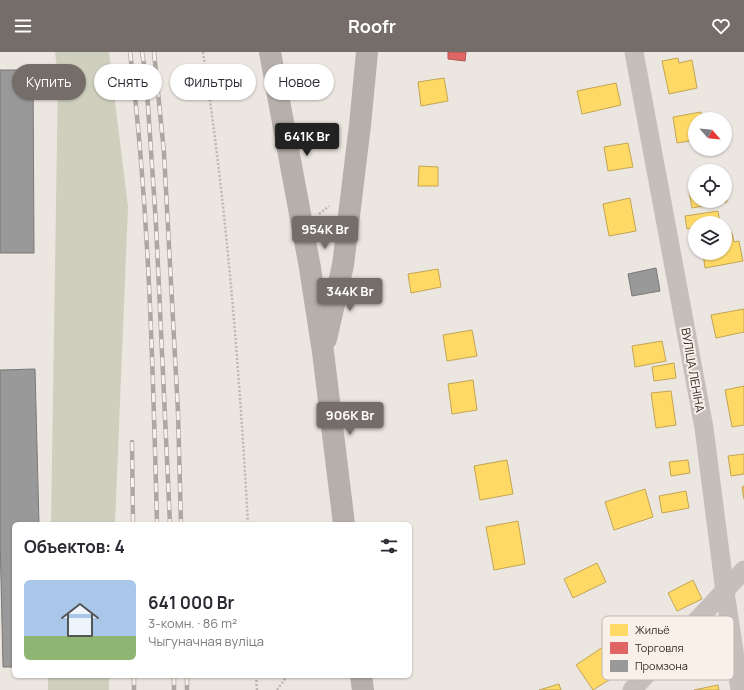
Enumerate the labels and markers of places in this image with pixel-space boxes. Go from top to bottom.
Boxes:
pin: 641K Br [270,123,344,157]
pin: 954K Br [288,216,362,250]
pin: 344K Br [313,278,387,312]
pin: 906K Br [313,402,387,436]

